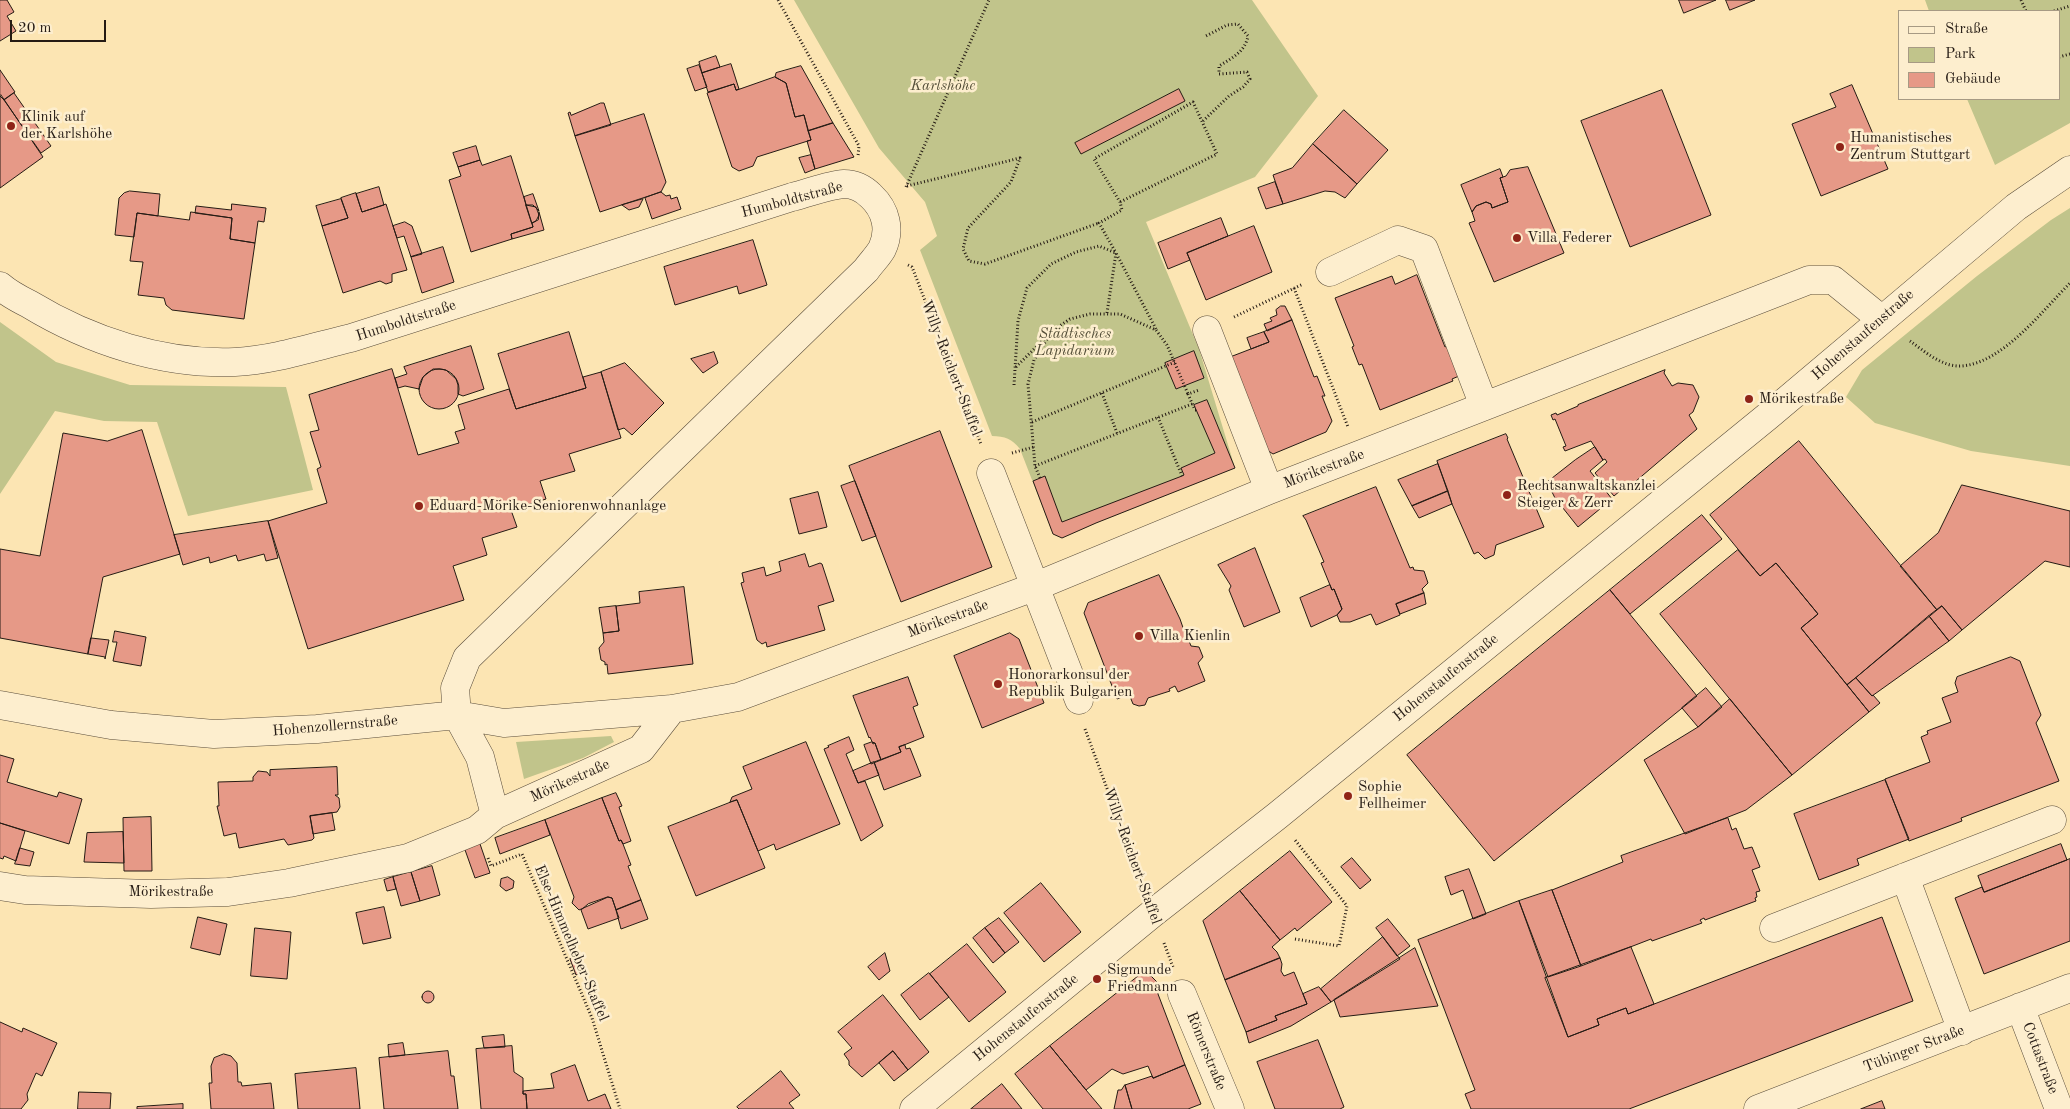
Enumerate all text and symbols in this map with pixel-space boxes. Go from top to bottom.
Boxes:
scale bar [12,10,109,42]
legend [1898,10,2060,100]
text: 20 m [18,21,52,36]
text: Straße [1945,22,1988,37]
text: Park [1945,47,1976,62]
text: Gebäude [1945,72,2001,87]
park label: Karlshöhe [911,77,975,95]
place label: Klinik auf der Karlshöhe [21,108,112,143]
marker: Klinik auf der Karlshöhe [5,120,17,132]
place label: Humanistisches Zentrum Stuttgart [1850,129,1970,164]
marker: Humanistisches Zentrum Stuttgart [1834,141,1846,153]
street label: Humboldtstraße [739,178,845,222]
place label: Villa Federer [1527,229,1612,247]
marker: Villa Federer [1511,232,1523,244]
street label: Hohenstaufenstraße [1808,286,1918,384]
street label: Humboldtstraße [354,296,458,346]
street label: Willy-Reichert-Staffel [917,298,985,438]
park label: Städtisches Lapidarium [1035,325,1115,360]
place label: Mörikestraße [1759,390,1844,408]
marker: Mörikestraße [1743,393,1755,405]
street label: Mörikestraße [1281,445,1367,493]
place label: Rechtsanwaltskanzlei Steiger & Zerr [1517,477,1656,512]
marker: Rechtsanwaltskanzlei Steiger & Zerr [1501,489,1513,501]
place label: Eduard-Mörike-Seniorenwohnanlage [429,497,666,515]
marker: Eduard-Mörike-Seniorenwohnanlage [413,500,425,512]
street label: Mörikestraße [905,596,991,642]
place label: Villa Kienlin [1149,627,1230,645]
marker: Villa Kienlin [1133,630,1145,642]
street label: Hohenstaufenstraße [1390,630,1502,726]
place label: Honorarkonsul der Republik Bulgarien [1008,666,1132,701]
marker: Honorarkonsul der Republik Bulgarien [992,678,1004,690]
street label: Hohenzollernstraße [272,712,398,740]
street label: Mörikestraße [528,755,612,807]
place label: Sophie Fellheimer [1358,778,1426,813]
street label: Willy-Reichert-Staffel [1099,785,1165,927]
marker: Sophie Fellheimer [1342,790,1354,802]
street label: Else-Himmelheber-Staffel [530,862,612,1024]
street label: Mörikestraße [128,883,214,901]
place label: Sigmunde Friedmann [1107,961,1178,996]
street label: Hohenstaufenstraße [970,970,1082,1066]
marker: Sigmunde Friedmann [1091,973,1103,985]
street label: Römerstraße [1182,1009,1230,1093]
street label: Cottastraße [2018,1020,2062,1096]
street label: Tübinger Straße [1861,1021,1967,1077]

